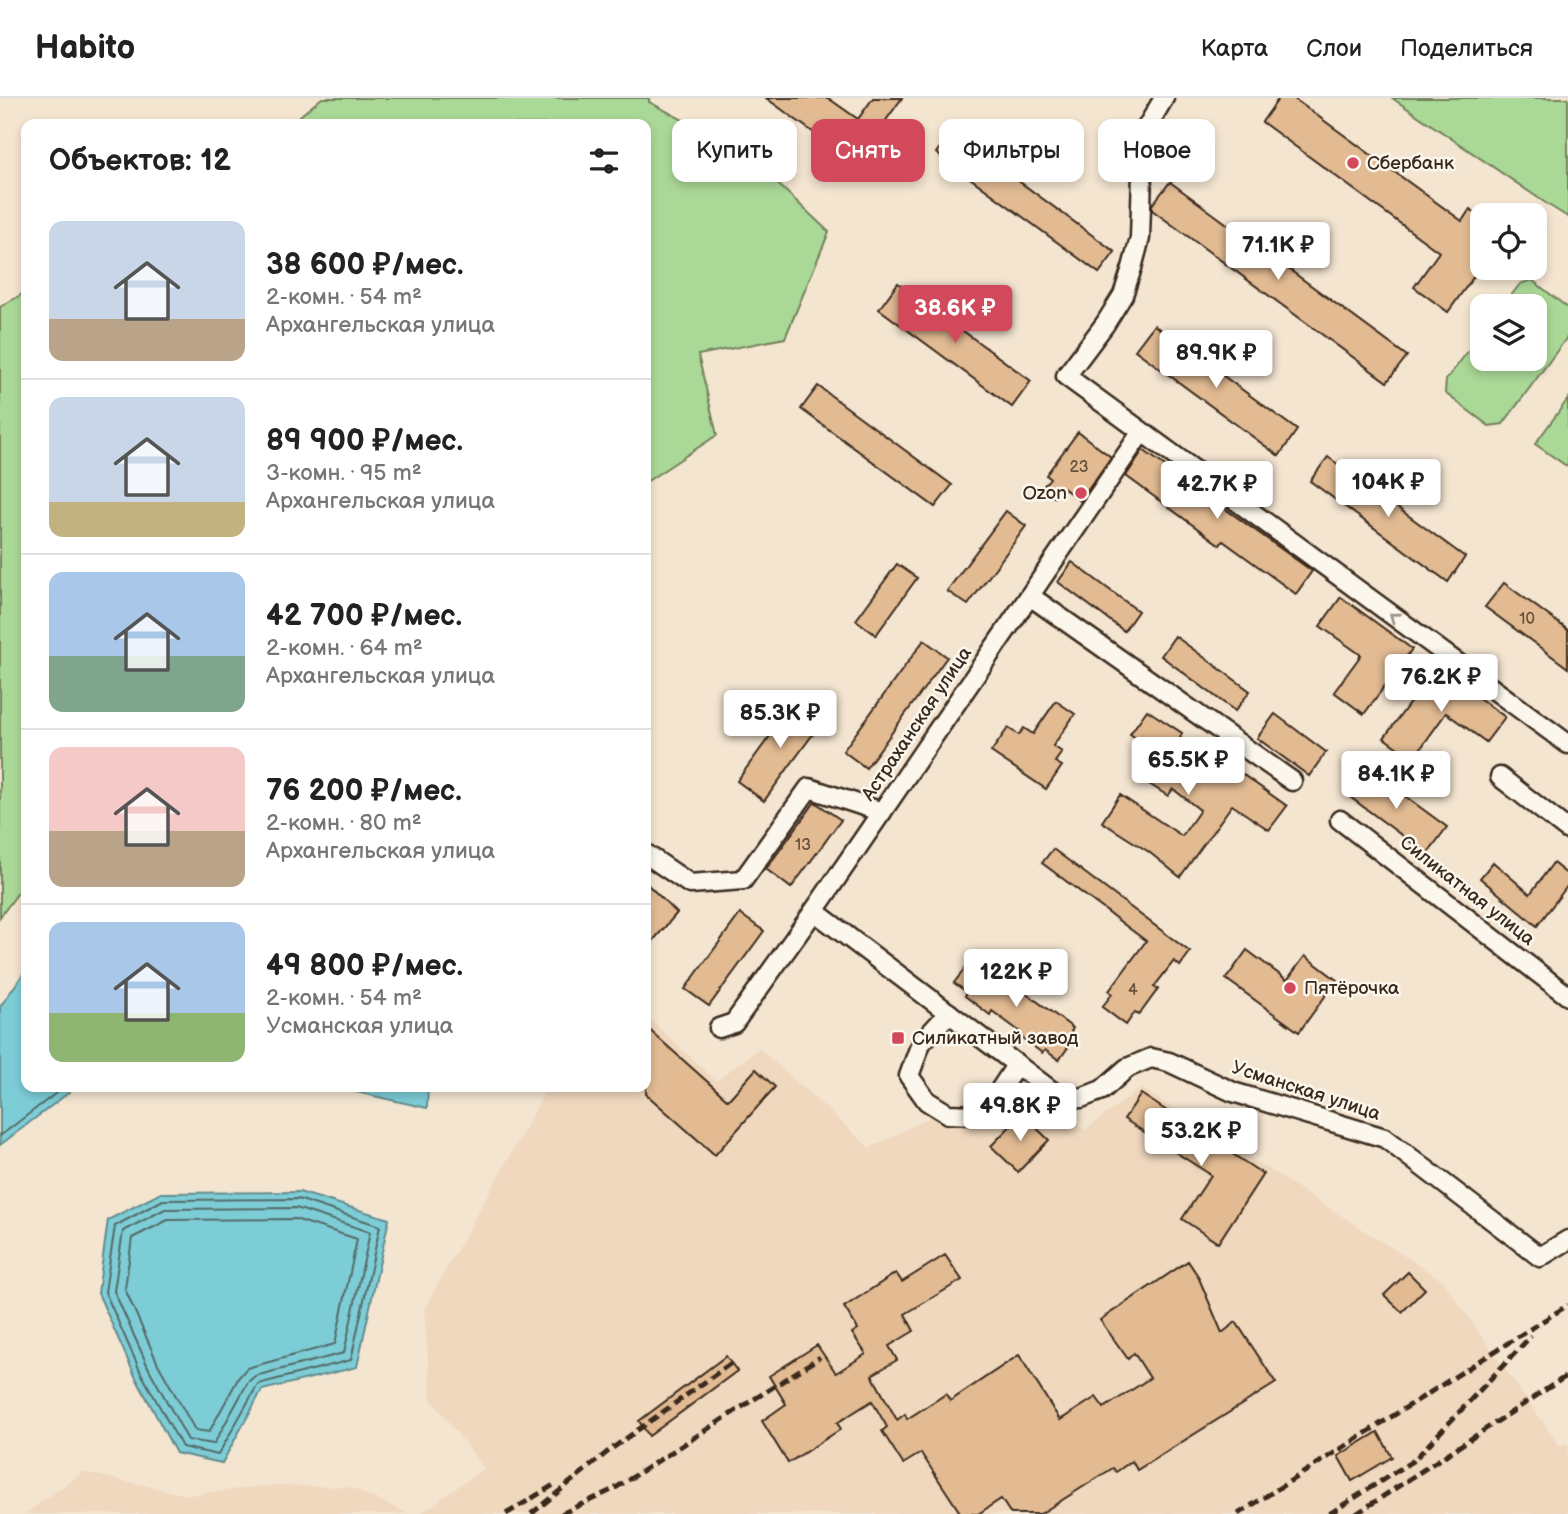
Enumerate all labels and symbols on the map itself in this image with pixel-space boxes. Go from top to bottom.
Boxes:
place label: Сбербанк [1367,152,1454,175]
marker: Сбербанк [1345,155,1361,171]
pin: 71.1K ₽ [1213,222,1343,282]
pin: 38.6K ₽ [890,286,1020,345]
pin: 89.9K ₽ [1151,330,1281,390]
house number: 23 [1070,458,1089,477]
pin: 104K ₽ [1331,460,1445,519]
pin: 42.7K ₽ [1152,462,1282,521]
place label: Ozon [1022,482,1067,505]
marker: Ozon [1073,485,1089,501]
house number: 10 [1519,610,1535,629]
one-way arrow [1389,613,1402,625]
street label: Астраханская улица [856,643,977,806]
pin: 76.2K ₽ [1376,654,1506,714]
pin: 85.3K ₽ [715,690,845,750]
pin: 65.5K ₽ [1123,738,1253,797]
pin: 84.1K ₽ [1331,752,1461,811]
street label: Силикатная улица [1395,831,1539,951]
house number: 13 [795,836,811,855]
pin: 122K ₽ [959,950,1073,1009]
place label: Пятёрочка [1304,977,1399,1000]
marker: Пятёрочка [1282,980,1298,996]
house number: 4 [1128,981,1138,1000]
place label: Силикатный завод [912,1027,1079,1050]
marker: Силикатный завод [890,1030,906,1046]
street label: Усманская улица [1229,1056,1383,1126]
pin: 49.8K ₽ [955,1084,1085,1143]
pin: 53.2K ₽ [1136,1108,1266,1168]

